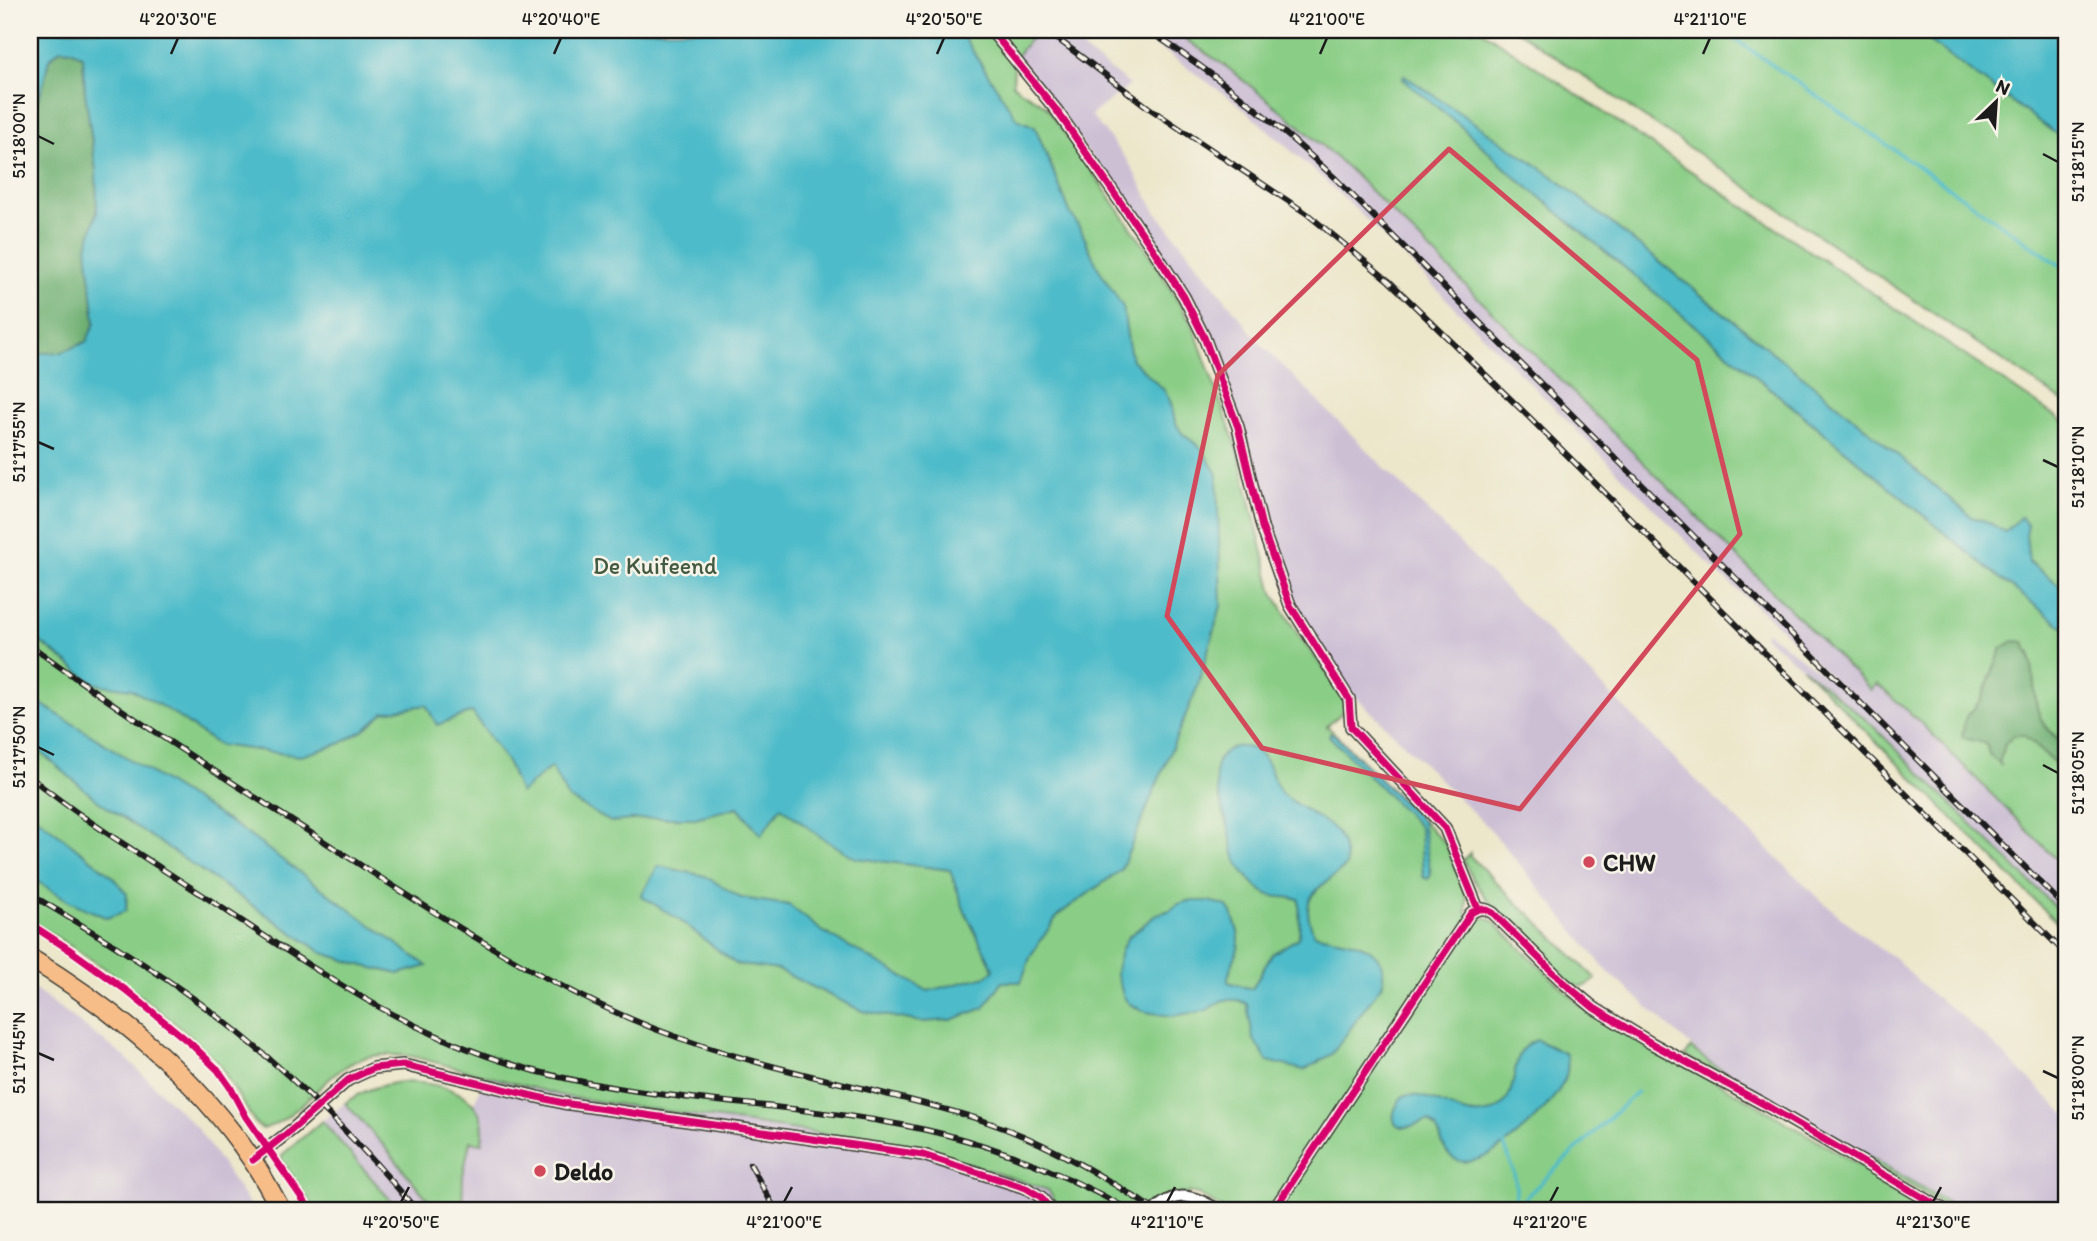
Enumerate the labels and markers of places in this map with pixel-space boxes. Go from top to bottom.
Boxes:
place label: CHW [1603,848,1656,877]
marker: CHW [1581,854,1597,870]
place label: Deldo [554,1157,613,1186]
marker: Deldo [532,1163,548,1179]

